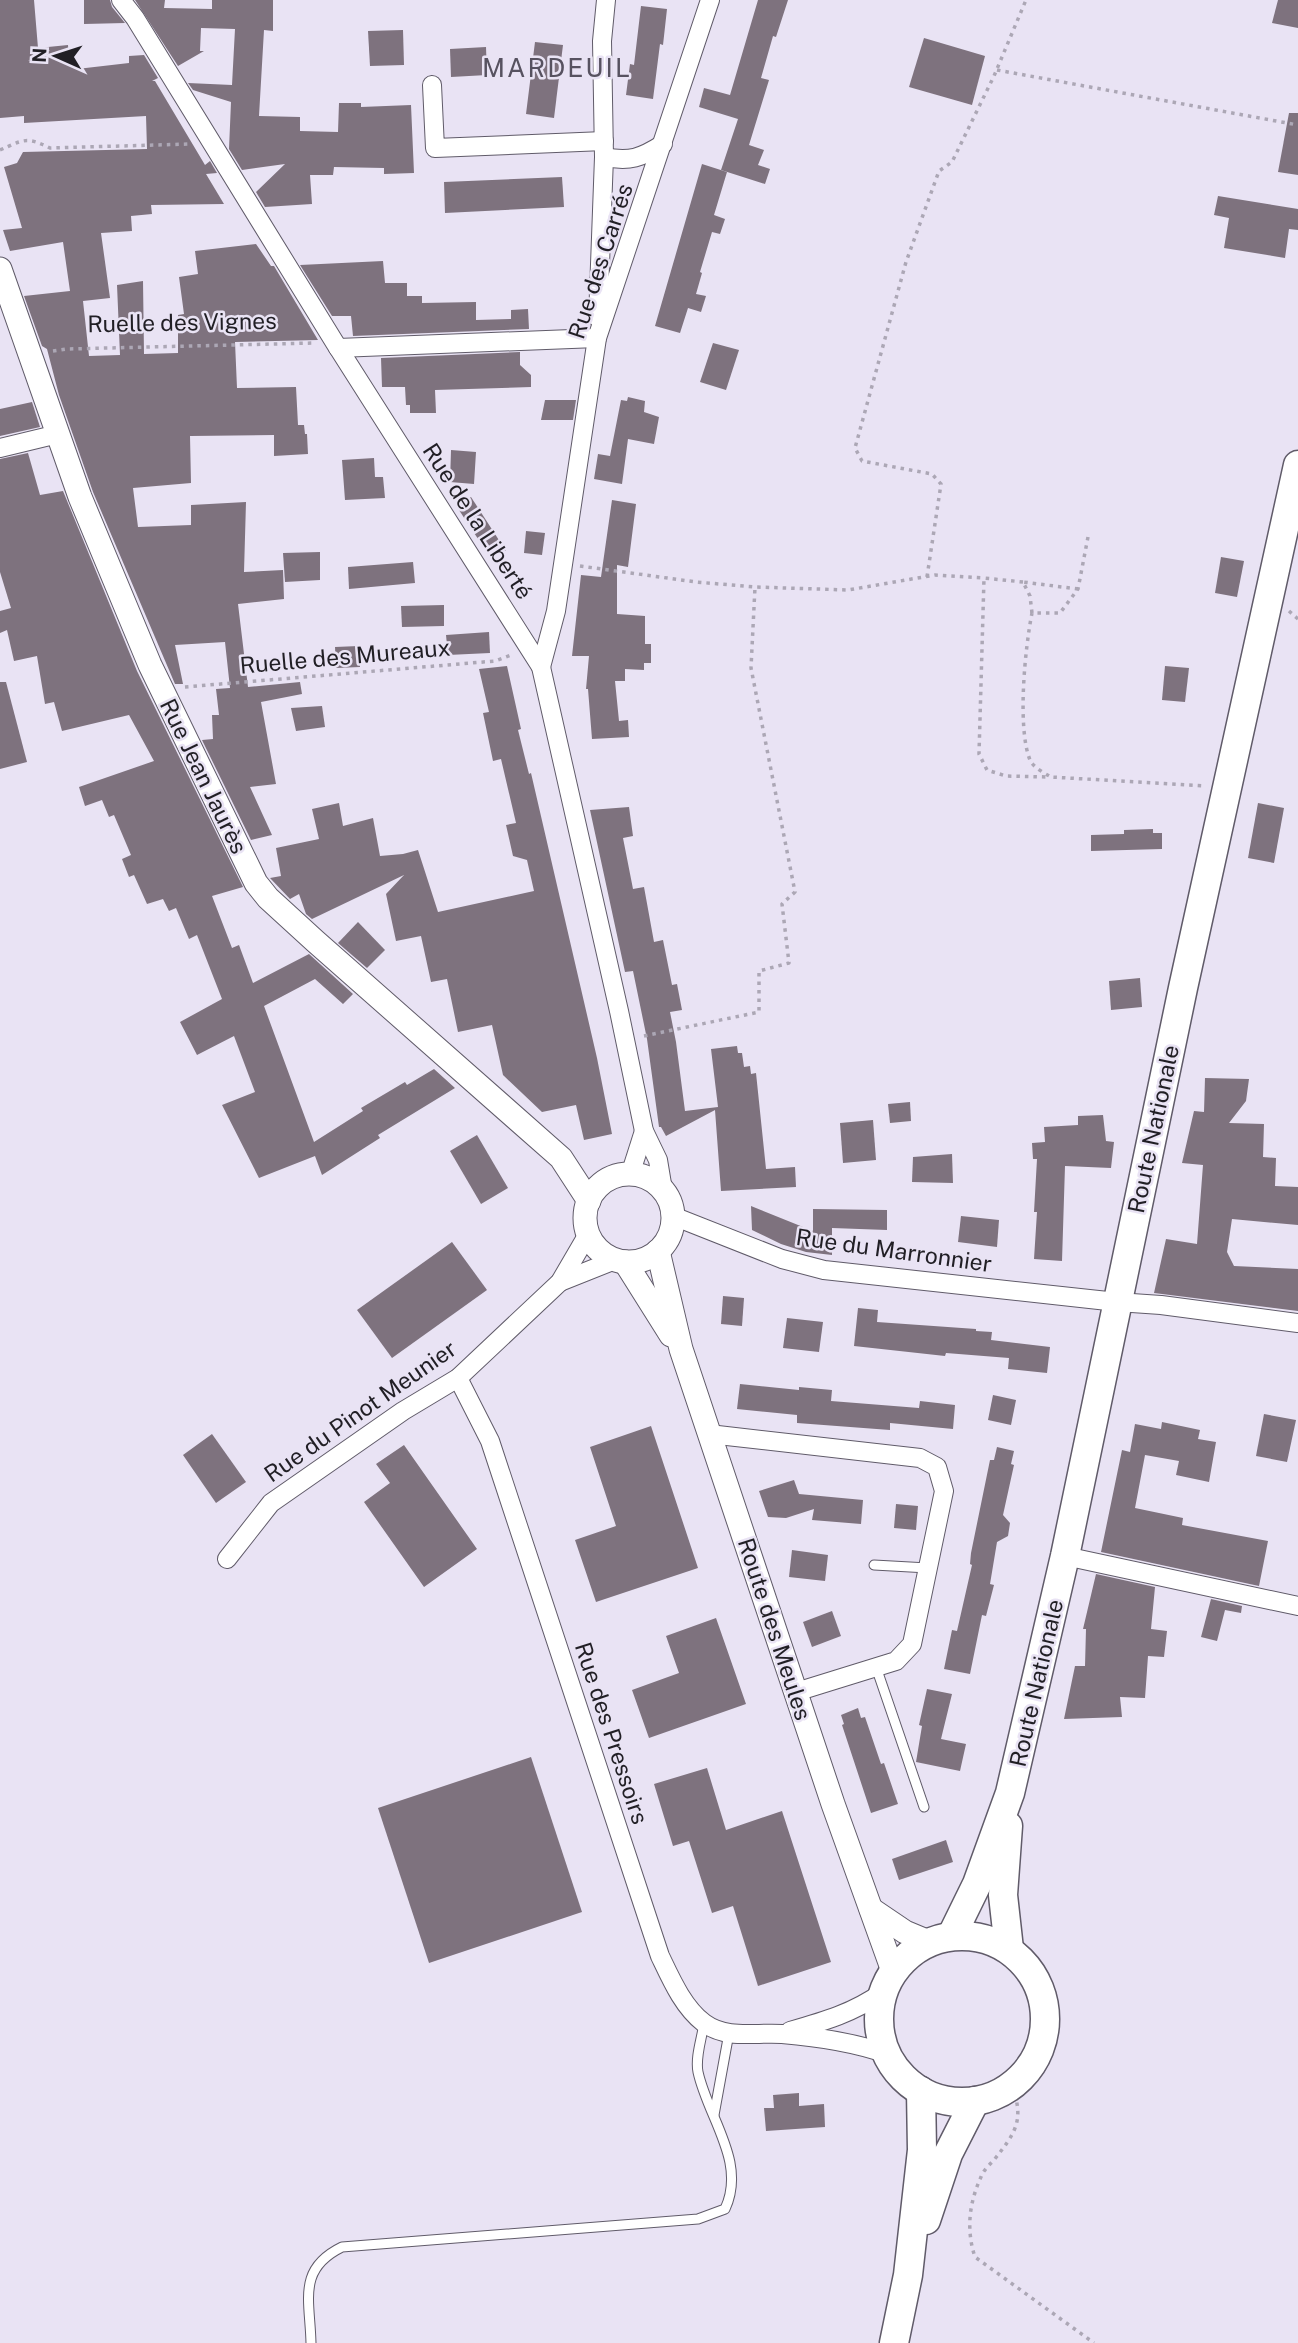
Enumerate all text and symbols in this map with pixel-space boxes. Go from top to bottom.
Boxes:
north arrow [21,21,91,91]
text: N [28,47,50,63]
district label: MARDEUIL [482,52,632,83]
street label: Rue des Carrés [562,180,638,342]
street label: Ruelle des Vignes [87,307,277,337]
street label: Rue de la Liberté [418,438,538,604]
street label: Ruelle des Mureaux [239,633,451,679]
street label: Rue Jean Jaurès [155,694,253,858]
street label: Route Nationale [1122,1043,1184,1215]
street label: Rue du Marronnier [794,1223,994,1277]
street label: Rue du Pinot Meunier [259,1335,461,1487]
street label: Route des Meules [733,1535,817,1723]
street label: Route Nationale [1004,1597,1068,1769]
street label: Rue des Pressoirs [570,1639,654,1827]

